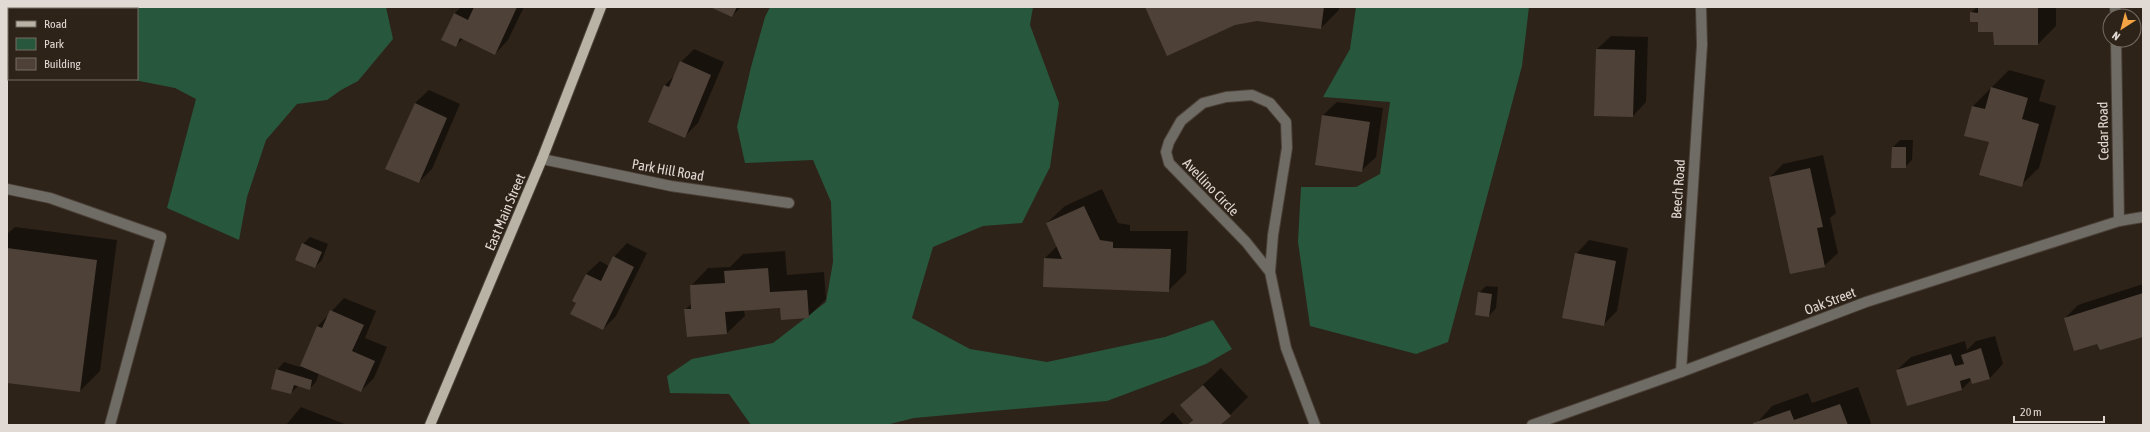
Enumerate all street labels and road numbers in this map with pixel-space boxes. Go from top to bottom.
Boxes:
street label: Cedar Road [2094,102,2112,160]
street label: Avellino Circle [1180,155,1242,219]
street label: Park Hill Road [631,156,705,184]
street label: Beech Road [1668,159,1688,219]
street label: East Main Street [482,171,528,253]
street label: Oak Street [1802,284,1858,318]

